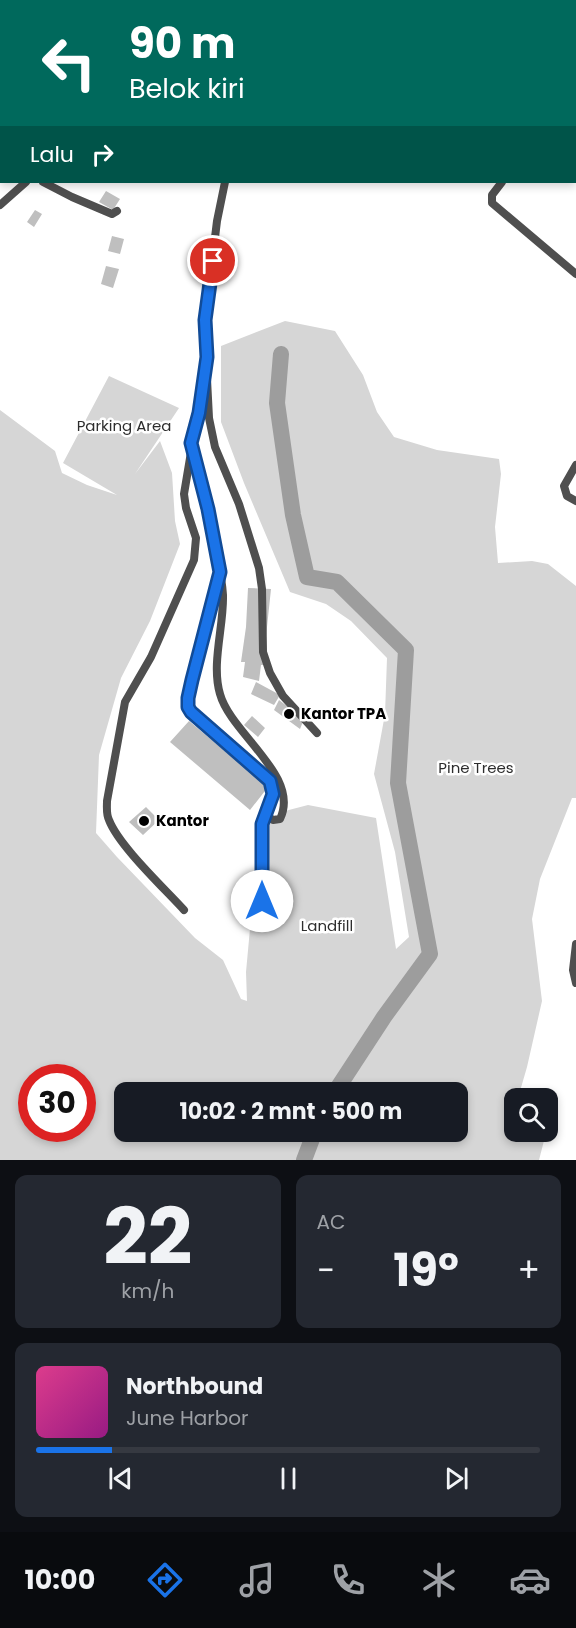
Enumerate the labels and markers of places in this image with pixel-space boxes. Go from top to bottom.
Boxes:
pin [187,235,238,286]
place label: Kantor TPA [301,703,386,724]
marker: Kantor TPA [282,707,296,721]
place label: Kantor [156,810,209,831]
marker: Kantor [137,814,151,828]

